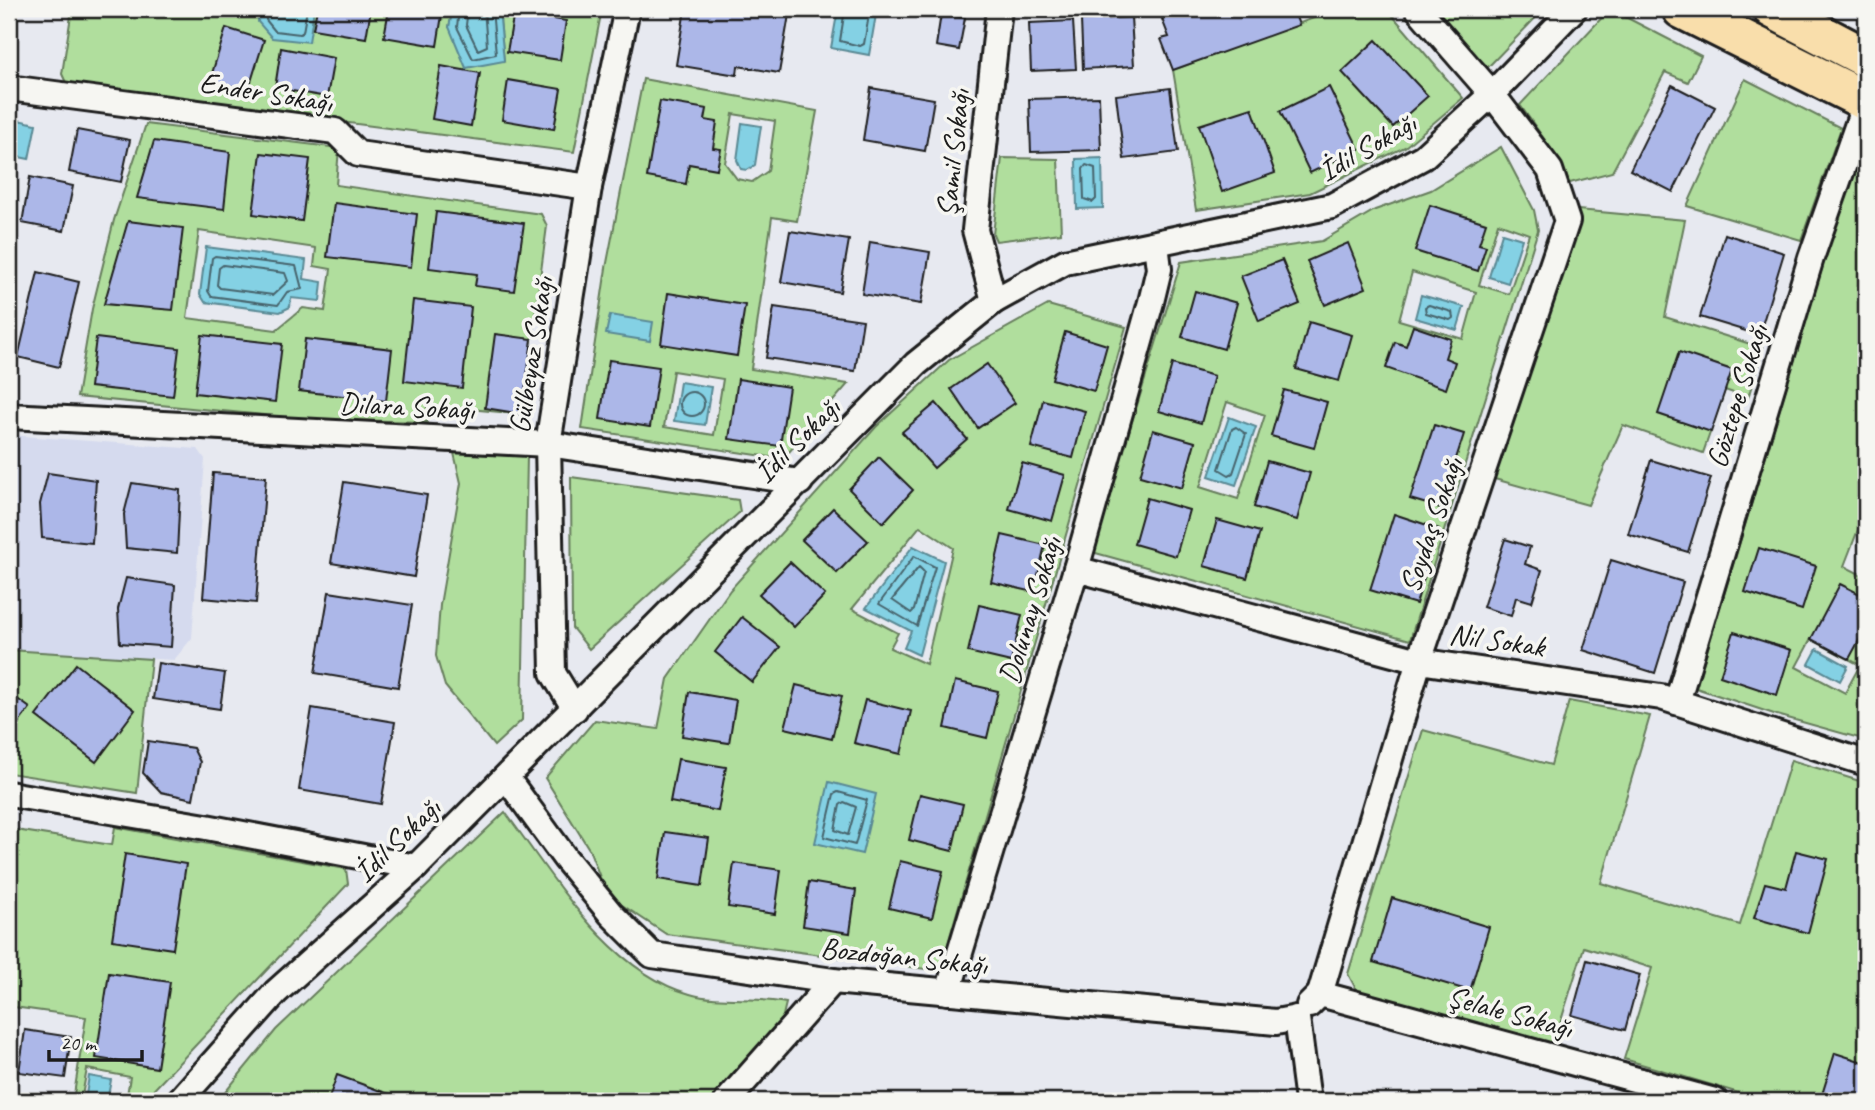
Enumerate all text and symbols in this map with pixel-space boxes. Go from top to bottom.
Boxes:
street label: Ender Sokağı [197,63,336,121]
street label: Şamil Sokağı [927,86,979,219]
street label: İdil Sokağı [1311,103,1424,190]
street label: Gülbeyaz Sokağı [500,273,562,436]
street label: Göztepe Sokağı [1697,318,1777,472]
street label: Dilara Sokağı [339,383,477,429]
street label: İdil Sokağı [746,388,849,491]
street label: Soydaş Sokağı [1390,451,1472,597]
street label: Dolunay Sokağı [990,531,1071,688]
street label: Nil Sokak [1447,615,1549,666]
street label: İdil Sokağı [346,788,449,891]
street label: Bozdoğan Sokağı [819,928,991,984]
street label: Şelale Sokağı [1443,977,1578,1047]
scale bar [49,1019,142,1063]
text: 20 m [60,1030,98,1056]

